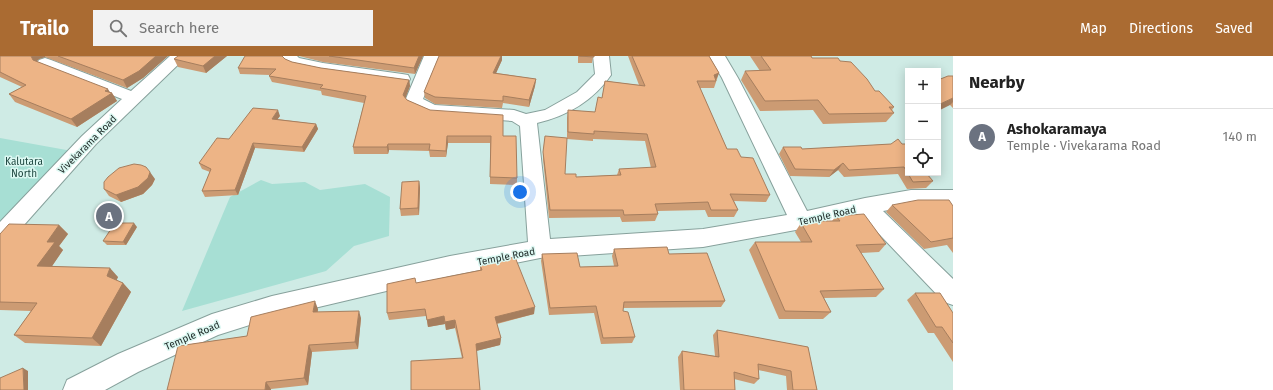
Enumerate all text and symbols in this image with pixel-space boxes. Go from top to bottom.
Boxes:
search box [93,10,373,46]
text: Trailo [20,17,69,40]
icon: search [107,17,129,39]
text: Search here [139,19,219,37]
text: Map [1080,20,1107,37]
text: Directions [1129,20,1193,37]
text: Saved [1215,20,1253,37]
map controls [905,68,941,176]
button: + [905,68,941,104]
text: Nearby [969,72,1024,93]
button: − [905,104,941,140]
street label: Vivekarama Road [56,113,119,176]
text: Ashokaramaya [1007,120,1107,138]
text: A [978,129,986,144]
text: 140 m [1223,129,1257,144]
text: Temple · Vivekarama Road [1007,138,1161,153]
button: locate [905,140,941,176]
park label: Kalutara North [5,156,43,180]
your location [510,182,530,202]
pin: A [96,201,122,231]
street label: Temple Road [797,204,857,228]
street label: Temple Road [476,245,536,268]
street label: Temple Road [163,319,222,353]

